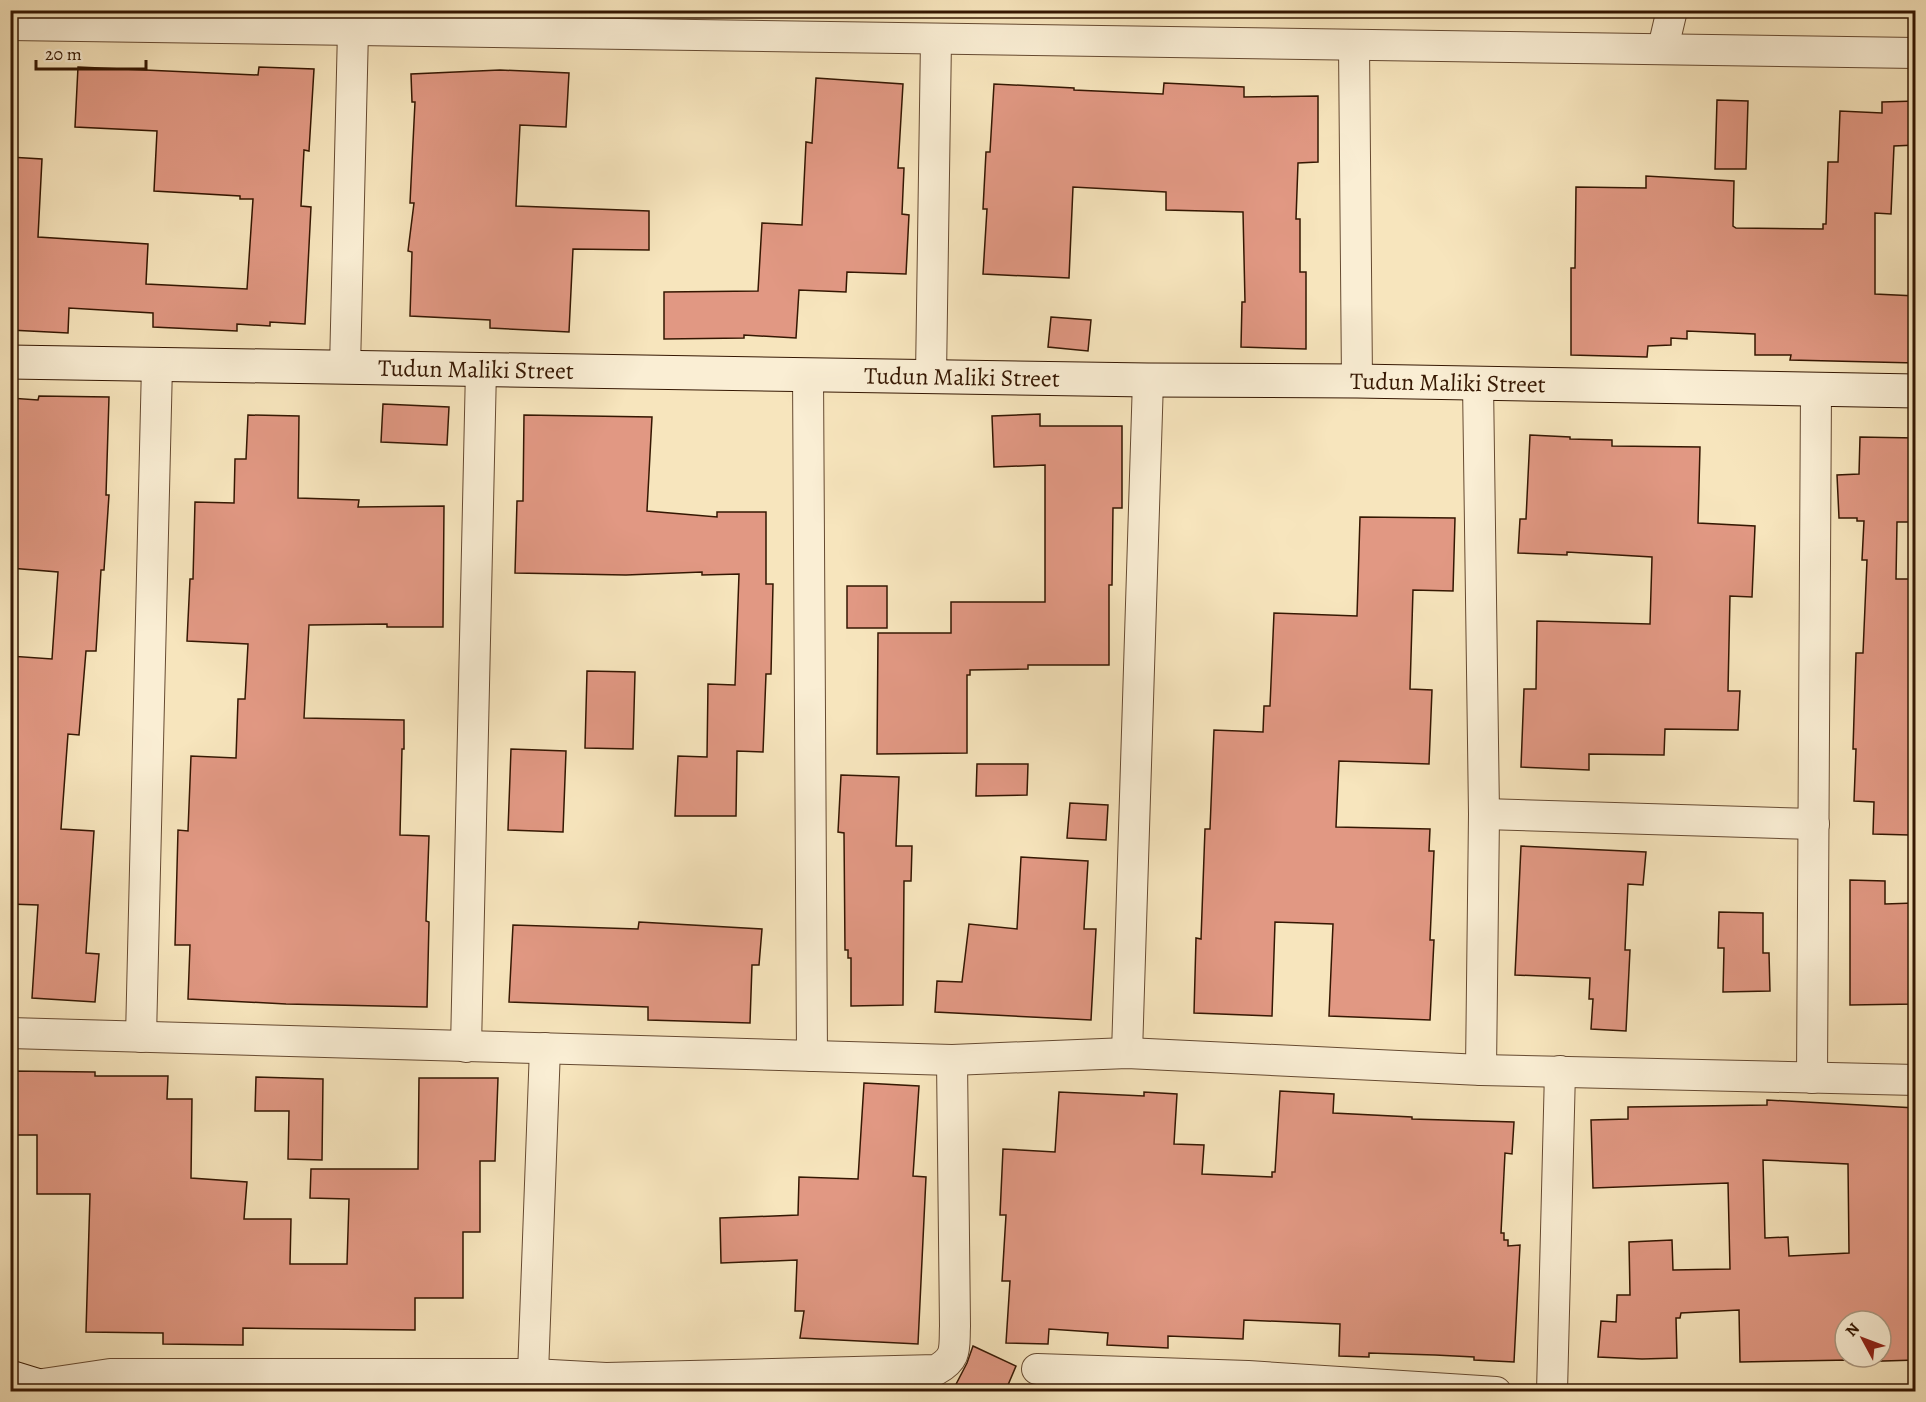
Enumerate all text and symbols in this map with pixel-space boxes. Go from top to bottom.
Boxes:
scale bar [36,33,146,71]
text: 20 m [45,42,82,66]
street label: Tudun Maliki Street [378,352,574,387]
street label: Tudun Maliki Street [864,360,1060,395]
street label: Tudun Maliki Street [1350,365,1546,400]
north arrow [1833,1309,1893,1369]
text: N [1840,1318,1865,1341]

